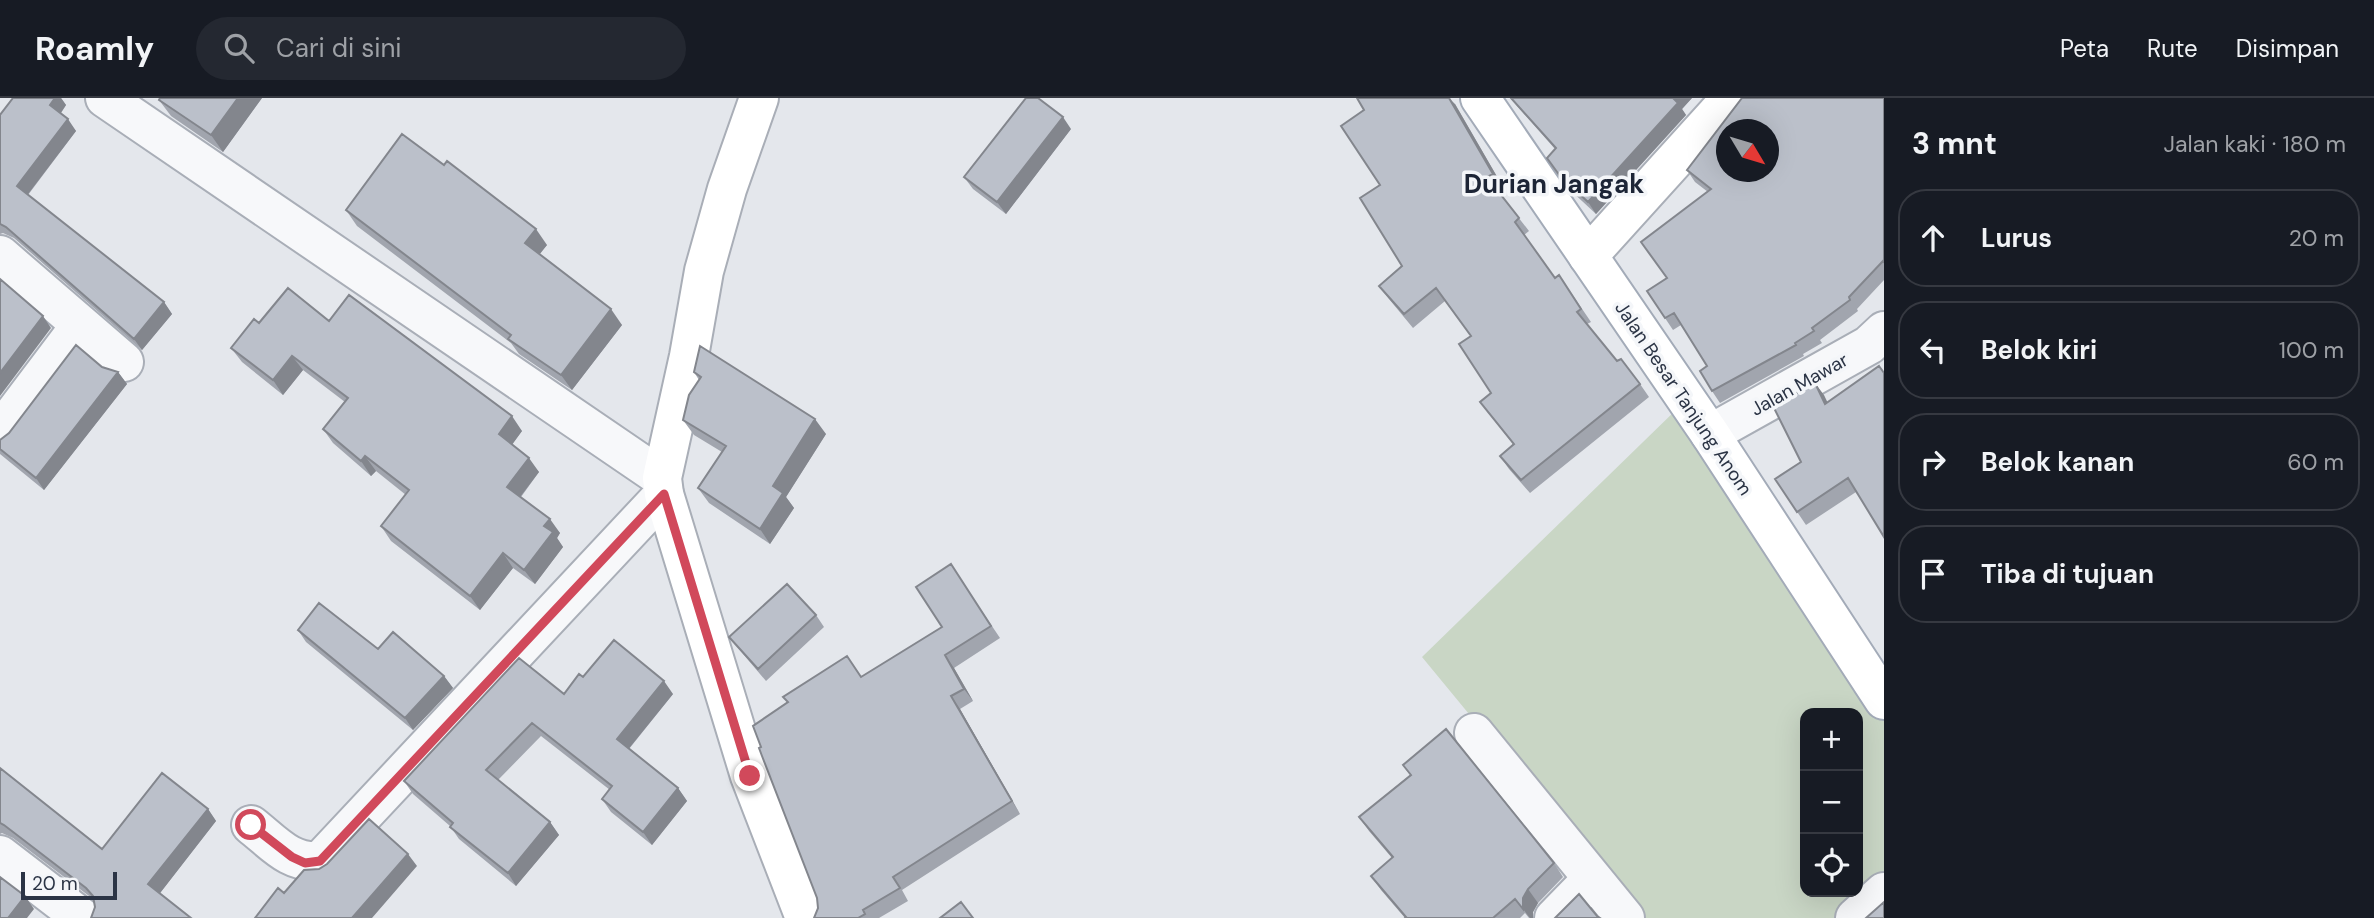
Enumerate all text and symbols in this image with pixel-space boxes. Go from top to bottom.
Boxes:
search box [196,17,686,80]
text: Roamly [35,27,154,70]
icon: search [220,29,258,67]
text: Cari di sini [276,31,402,65]
text: Peta [2060,33,2109,64]
text: Rute [2147,33,2198,64]
text: Disimpan [2236,33,2339,64]
north arrow [1716,119,1779,182]
text: 3 mnt [1912,124,1997,163]
text: Jalan kaki · 180 m [2164,129,2346,159]
district label: Durian Jangak [1464,167,1644,201]
icon: ahead [1914,219,1952,257]
text: Lurus [1981,221,2052,255]
text: 20 m [2289,223,2344,253]
street label: Jalan Besar Tanjung Anom [1609,296,1758,500]
icon: left [1914,331,1952,369]
text: Belok kiri [1981,333,2097,367]
text: 100 m [2279,335,2344,365]
street label: Jalan Mawar [1746,347,1853,422]
icon: right [1914,443,1952,481]
text: Belok kanan [1981,445,2134,479]
text: 60 m [2287,447,2344,477]
icon: arrive [1914,555,1952,593]
text: Tiba di tujuan [1981,557,2154,591]
map controls [1800,708,1863,897]
button: + [1800,708,1863,771]
route end [734,760,765,791]
button: − [1800,771,1863,834]
route start [235,809,266,840]
button: locate [1800,834,1863,897]
scale bar [21,869,117,901]
text: 20 m [32,871,78,896]

